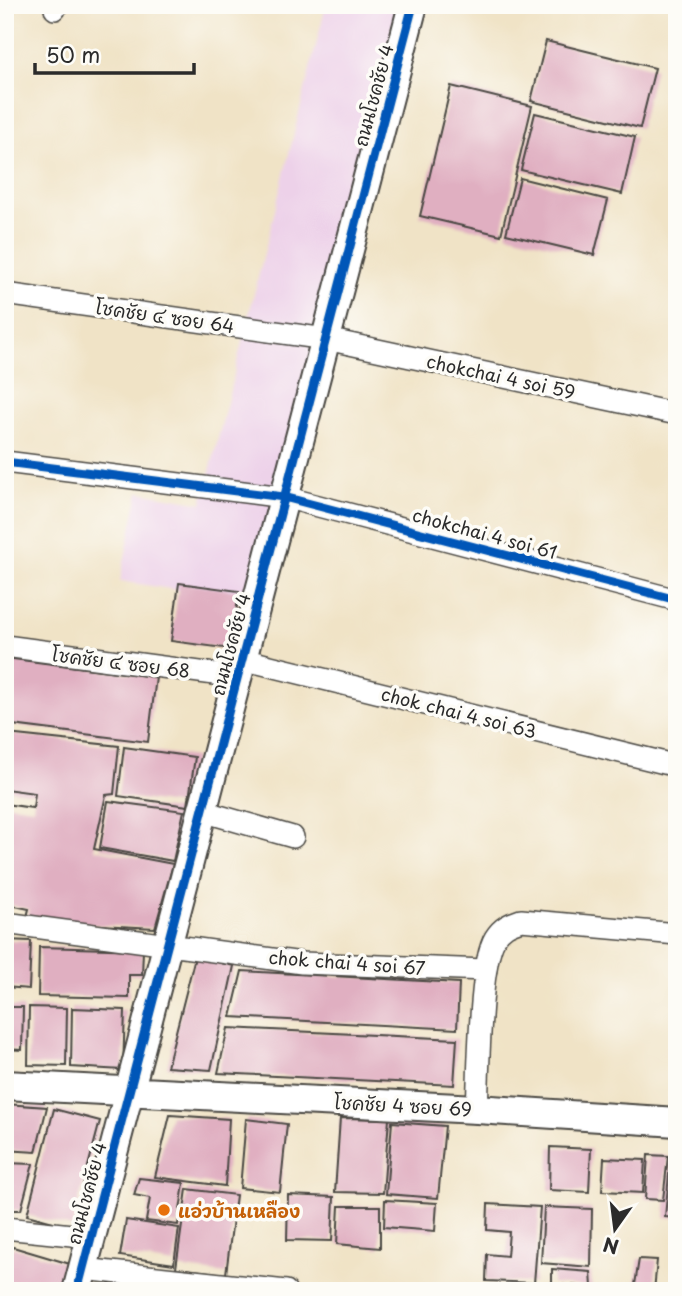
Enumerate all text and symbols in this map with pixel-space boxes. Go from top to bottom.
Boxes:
scale bar [35,32,194,76]
text: 50 m [46,38,100,70]
street label: ถนนโชคชัย 4 [346,41,400,149]
street label: โชคชัย ๔ ซอย 64 [94,293,236,339]
street label: chokchai 4 soi 59 [424,347,578,405]
street label: chokchai 4 soi 61 [410,501,560,565]
street label: ถนนโชคชัย 4 [203,590,257,698]
street label: โชคชัย ๔ ซอย 68 [50,640,192,684]
street label: chok chai 4 soi 63 [379,680,539,744]
street label: chok chai 4 soi 67 [268,943,426,981]
street label: โชคชัย 4 ซอย 69 [333,1088,473,1122]
street label: ถนนโชคชัย 4 [59,1139,113,1247]
north arrow [580,1194,650,1264]
place label: แอ่วบ้านเหลือง [178,1197,300,1224]
marker: แอ่วบ้านเหลือง [156,1202,172,1218]
text: N [600,1231,621,1262]

